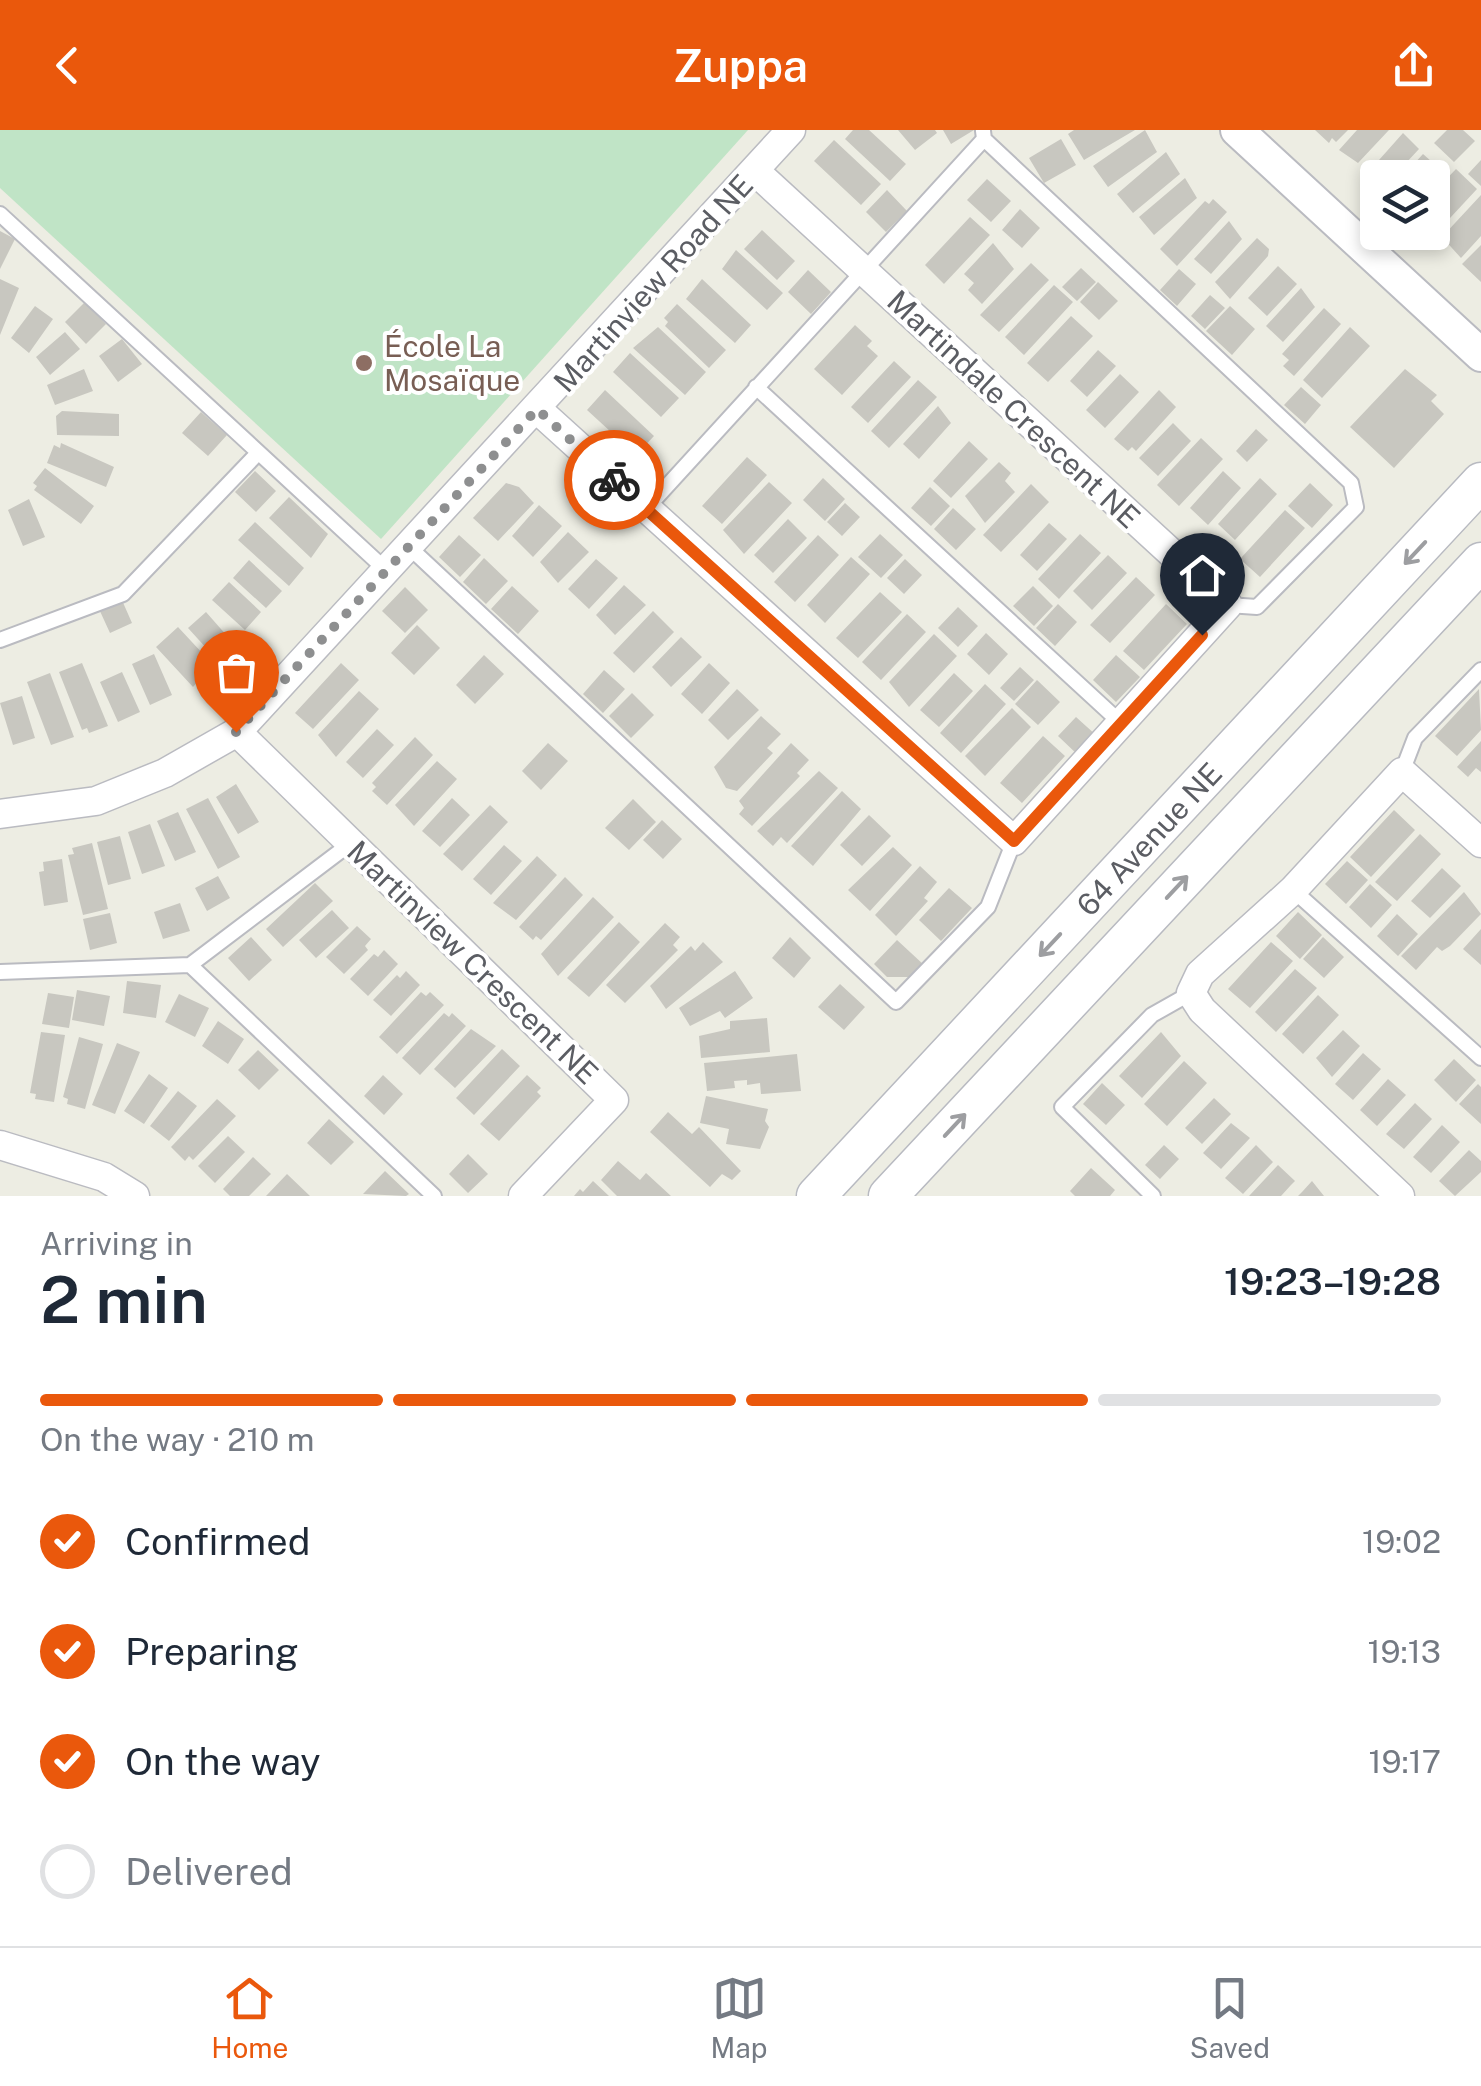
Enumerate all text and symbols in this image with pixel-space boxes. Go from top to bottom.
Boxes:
icon: back [40,38,95,93]
icon: share [1386,38,1441,93]
text: Zuppa [673,39,808,92]
map controls [1360,160,1450,250]
button: layers [1360,160,1450,250]
street label: Martinview Road NE [546,167,760,399]
street label: Martindale Crescent NE [880,283,1148,535]
place label: École La Mosaïque [384,328,520,398]
marker: École La Mosaïque [353,352,375,374]
courier [564,430,664,530]
icon: bike [587,453,642,508]
pin [1160,533,1245,636]
one-way arrow [1403,540,1427,566]
icon: home [1175,548,1230,603]
pin [194,630,279,733]
icon: bag [209,645,264,700]
street label: 64 Avenue NE [1069,755,1229,923]
street label: Martinview Crescent NE [340,833,606,1091]
one-way arrow [1165,876,1189,900]
one-way arrow [1039,932,1062,957]
one-way arrow [943,1113,966,1138]
text: Arriving in [40,1225,193,1262]
text: 19:23–19:28 [1224,1259,1441,1304]
text: 2 min [40,1261,208,1338]
text: On the way · 210 m [40,1421,314,1458]
icon: check [40,1514,95,1569]
text: Confirmed [125,1519,310,1564]
text: 19:02 [1362,1523,1441,1560]
icon: check [40,1624,95,1679]
text: Preparing [125,1629,299,1674]
text: 19:13 [1368,1633,1441,1670]
icon: check [40,1734,95,1789]
text: On the way [125,1739,321,1784]
text: 19:17 [1369,1743,1441,1780]
text: Delivered [125,1849,293,1894]
tab: Home [211,1971,288,2064]
tab: Map [711,1971,767,2064]
tab: Saved [1190,1971,1270,2064]

